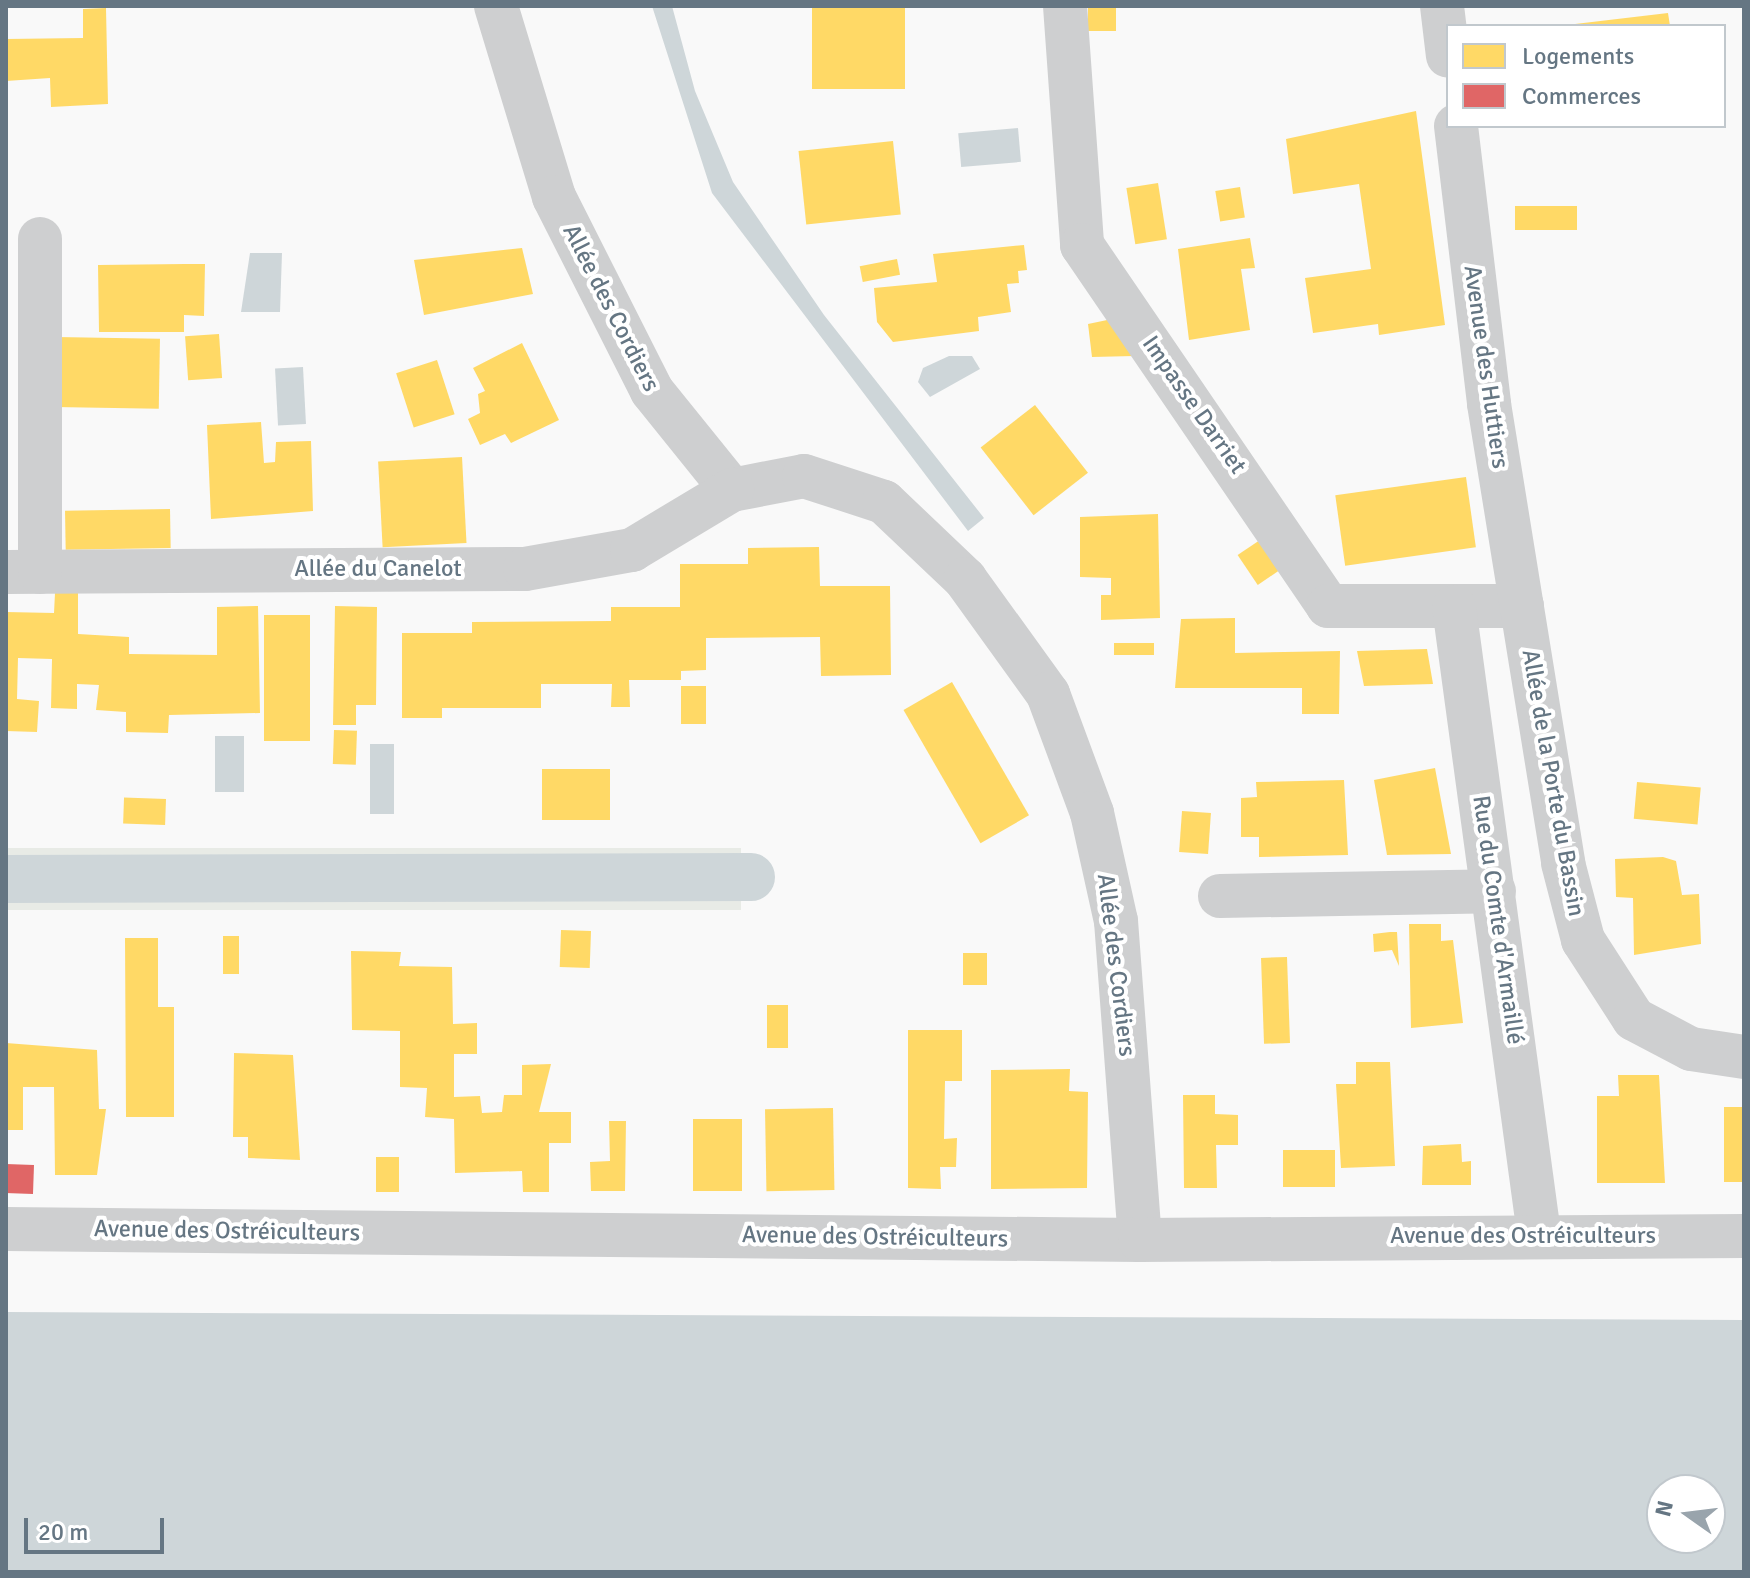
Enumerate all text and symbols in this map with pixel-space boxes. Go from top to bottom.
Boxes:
legend [1446,24,1726,128]
text: Logements [1522,41,1634,71]
text: Commerces [1522,81,1641,111]
street label: Allée des Cordiers [556,220,666,396]
street label: Avenue des Huttiers [1457,263,1515,471]
street label: Impasse Darriet [1136,330,1252,480]
street label: Allée du Canelot [294,555,462,583]
street label: Allée de la Porte du Bassin [1515,647,1591,919]
street label: Rue du Comte d'Armaillé [1466,794,1530,1046]
street label: Allée des Cordiers [1091,872,1141,1058]
street label: Avenue des Ostréiculteurs [94,1214,360,1248]
street label: Avenue des Ostréiculteurs [742,1220,1008,1254]
street label: Avenue des Ostréiculteurs [1390,1222,1656,1250]
north arrow [1646,1474,1726,1554]
text: N [1649,1498,1679,1519]
scale bar [28,1502,168,1552]
text: 20 m [38,1517,88,1547]

